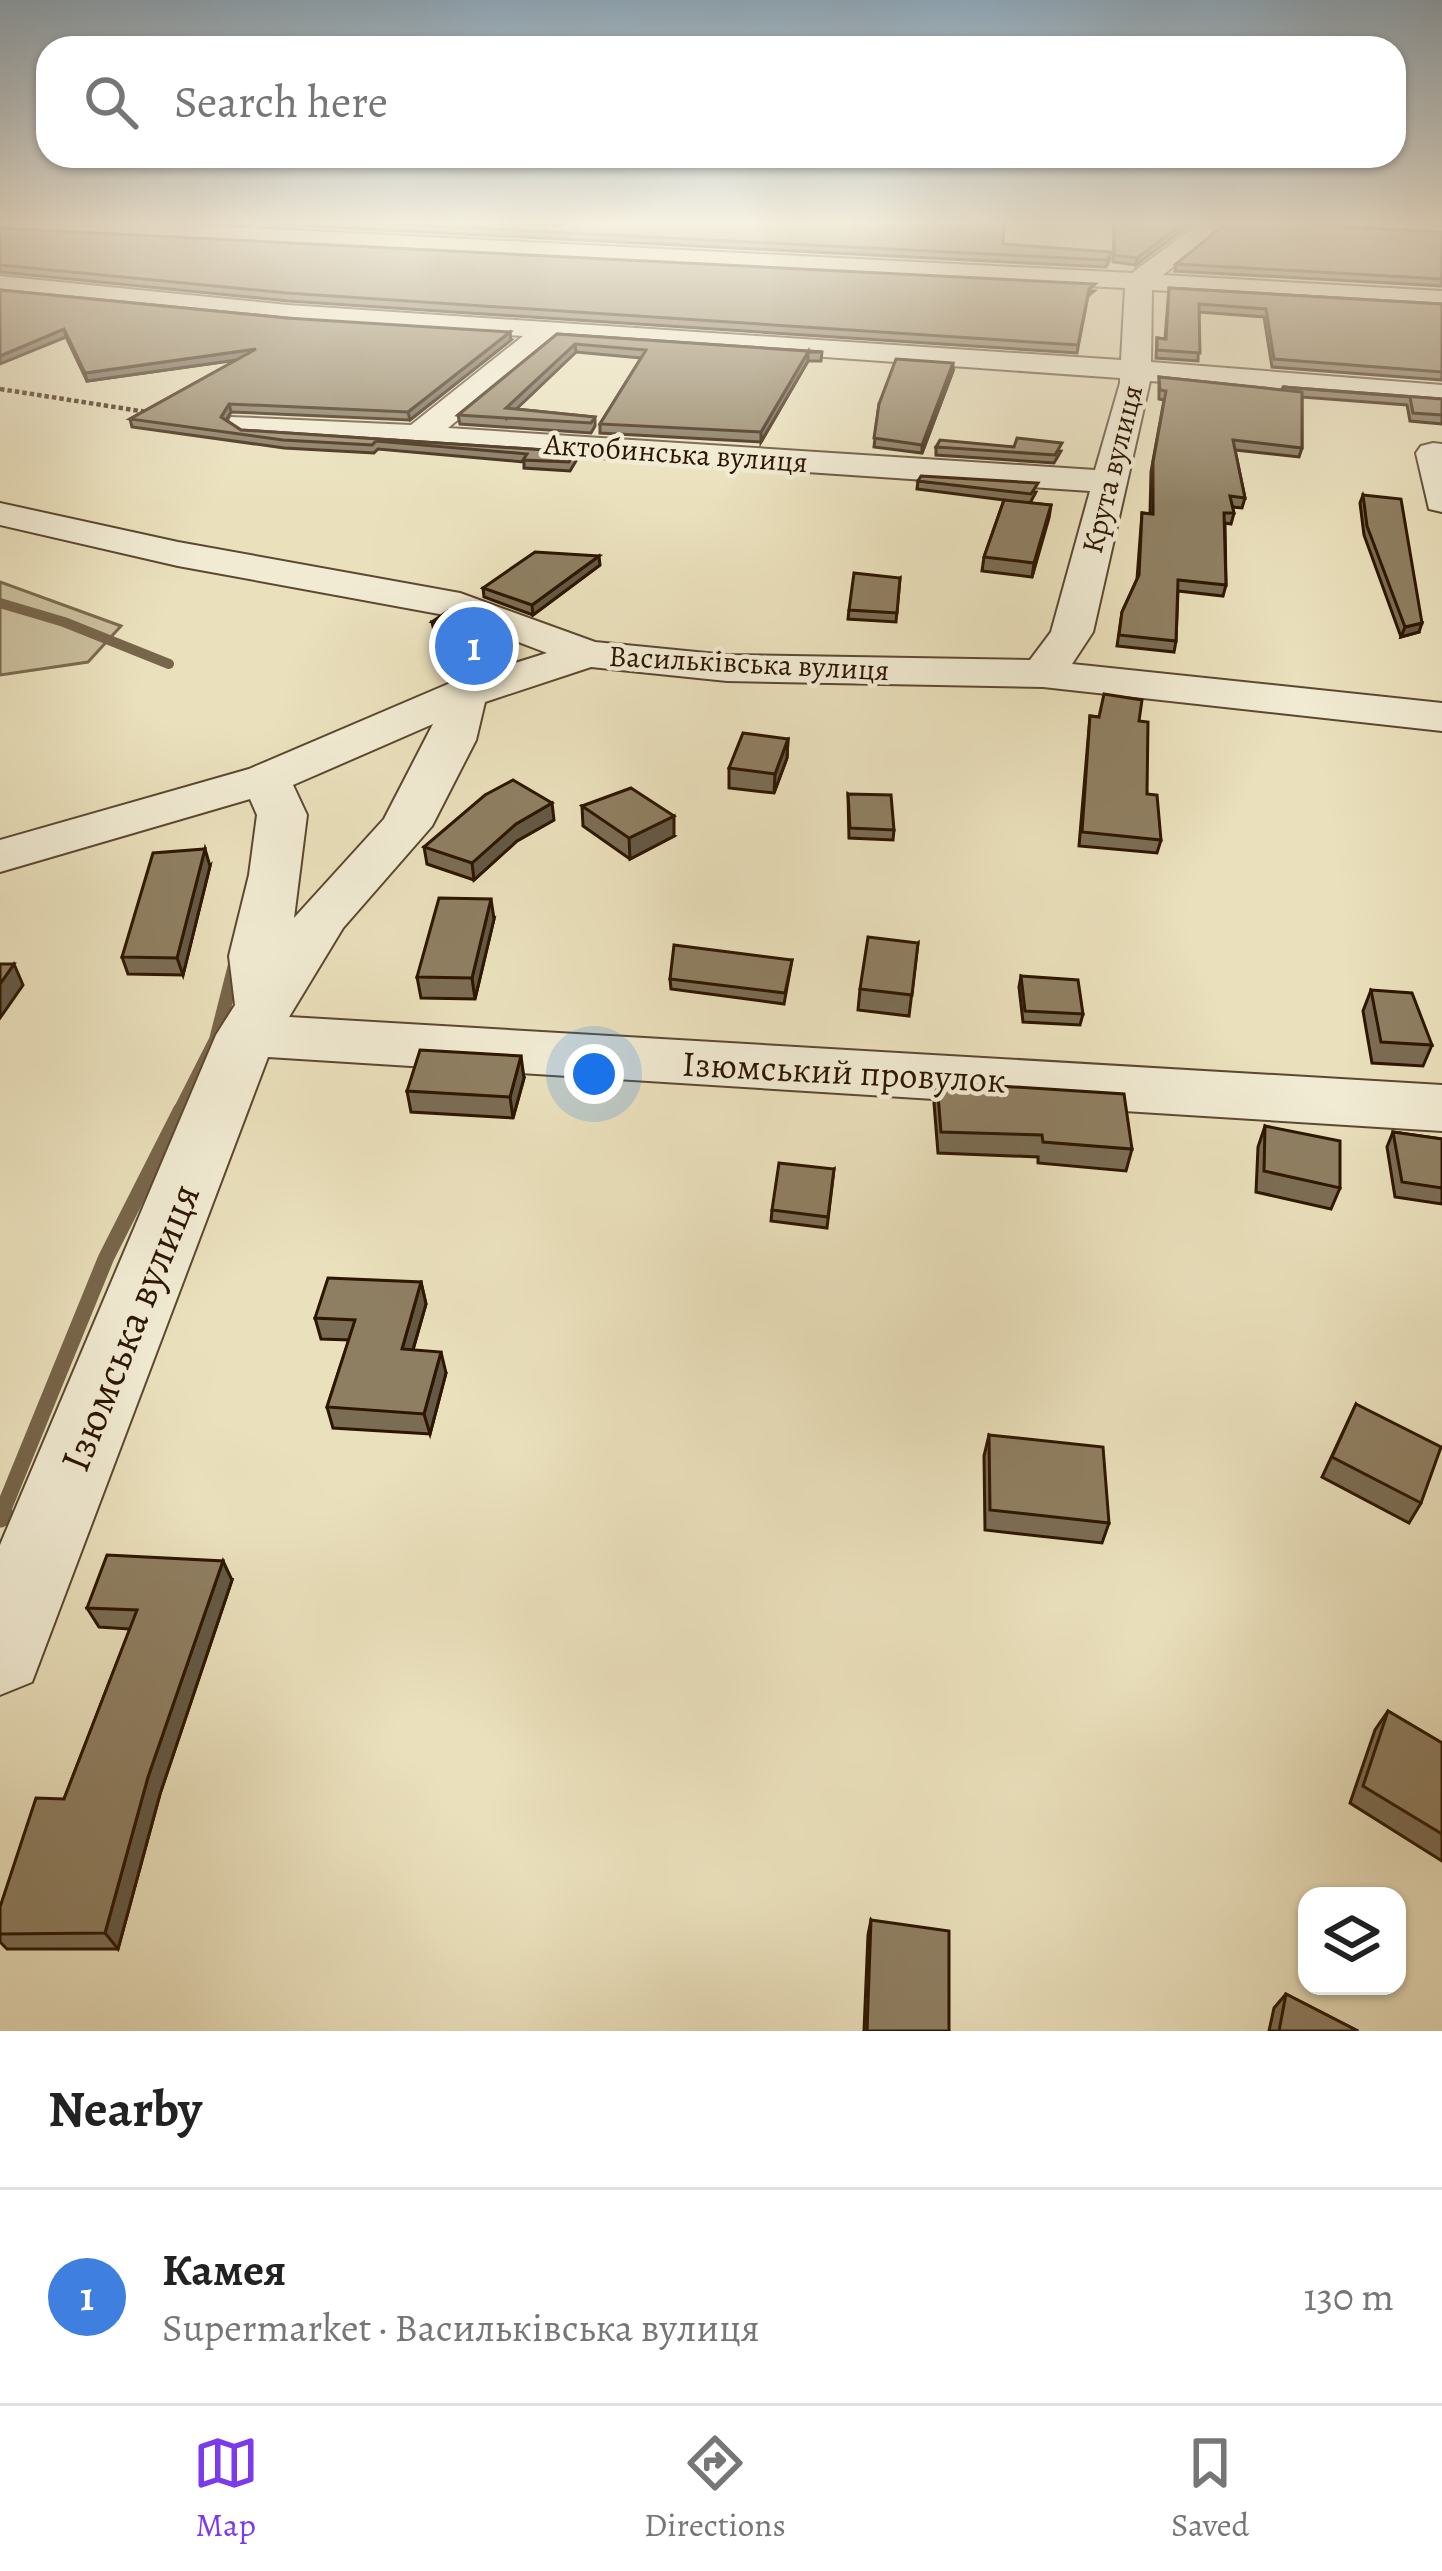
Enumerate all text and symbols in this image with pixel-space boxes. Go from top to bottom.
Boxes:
search box [36,36,1406,168]
icon: search [78,69,144,135]
text: Search here [174,71,388,133]
street label: Крута вулиця [1072,381,1152,557]
street label: Актобинська вулиця [542,424,809,482]
pin: 1 [435,601,513,691]
street label: Васильківська вулиця [608,636,890,690]
street label: Ізюмський провулок [681,1039,1007,1104]
your location [564,1044,624,1104]
street label: Ізюмська вулиця [46,1175,213,1479]
map controls [1298,1887,1406,1995]
button: layers [1298,1887,1406,1995]
text: Nearby [48,2074,202,2144]
text: Камея [162,2239,286,2301]
text: 1 [80,2270,94,2323]
text: 130 m [1303,2270,1394,2323]
text: Supermarket · Васильківська вулиця [162,2301,760,2354]
tab: Map [193,2430,259,2547]
tab: Directions [644,2430,786,2547]
tab: Saved [1171,2430,1249,2547]

